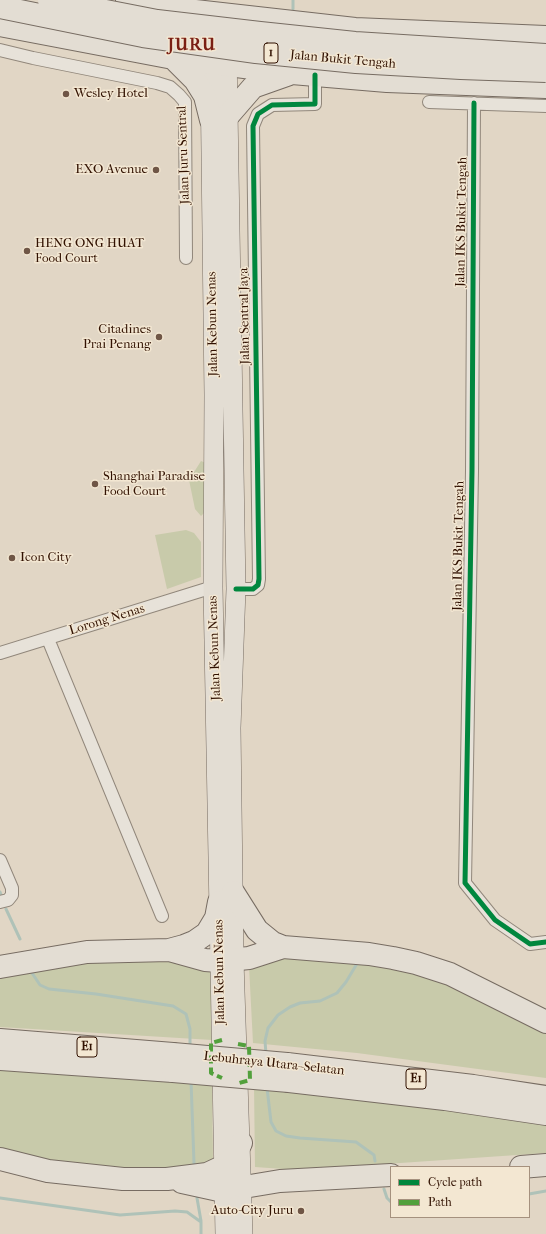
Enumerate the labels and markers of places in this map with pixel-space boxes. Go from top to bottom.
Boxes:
place label: Wesley Hotel [74,86,148,102]
marker: Wesley Hotel [61,89,71,99]
place label: EXO Avenue [75,162,148,178]
marker: EXO Avenue [151,165,161,175]
place label: HENG ONG HUAT Food Court [35,236,144,267]
marker: HENG ONG HUAT Food Court [22,246,32,256]
place label: Citadines Prai Penang [83,322,151,353]
marker: Citadines Prai Penang [154,332,164,342]
place label: Shanghai Paradise Food Court [103,469,205,500]
marker: Shanghai Paradise Food Court [90,479,100,489]
place label: Icon City [20,550,71,566]
marker: Icon City [7,553,17,563]
place label: Auto-City Juru [211,1203,293,1219]
marker: Auto-City Juru [296,1206,306,1216]

